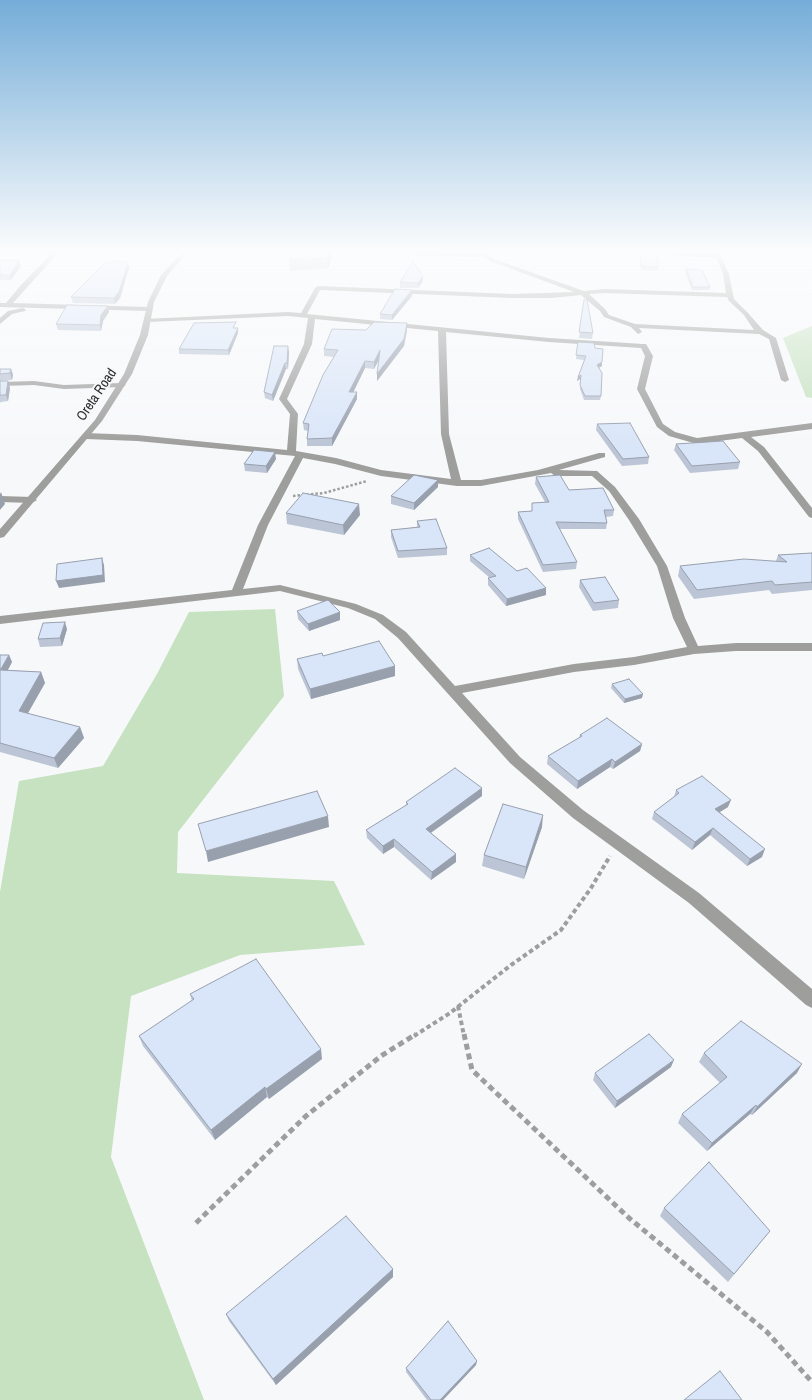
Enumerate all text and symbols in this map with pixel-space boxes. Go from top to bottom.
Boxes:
street label: Oreta Road [73,366,121,424]

